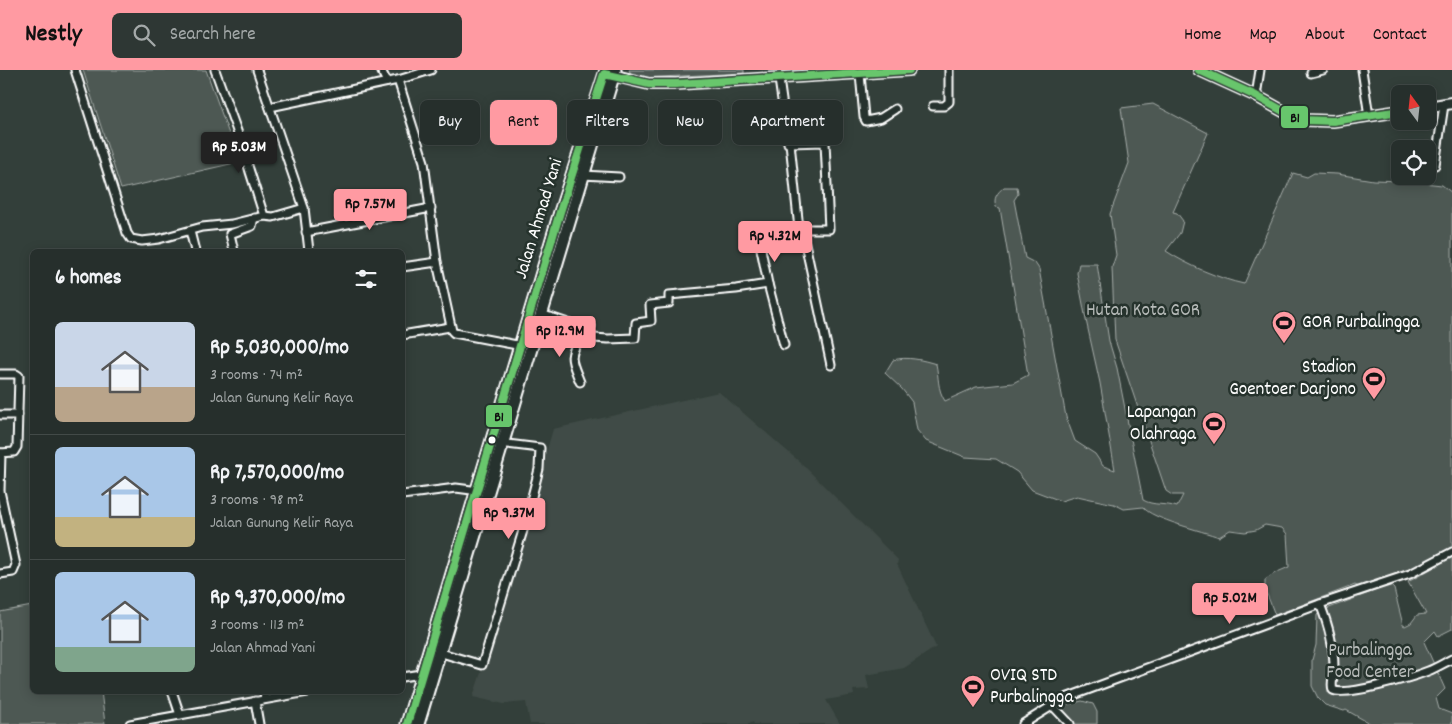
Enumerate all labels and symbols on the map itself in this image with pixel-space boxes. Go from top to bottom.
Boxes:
north arrow [1391,85,1436,130]
line badge: B1 [1280,105,1309,129]
text: B1 [1290,109,1300,129]
pin: Rp 5.03M [187,132,291,174]
street label: Jalan Ahmad Yani [509,155,571,283]
pin: Rp 7.57M [318,189,422,231]
pin: Rp 4.32M [723,220,827,263]
park label: Hutan Kota GOR [1086,298,1200,325]
sports icon: GOR Purbalingga [1271,310,1297,344]
place label: GOR Purbalingga [1302,310,1421,337]
pin: Rp 12.9M [508,316,612,358]
place label: Stadion Goentoer Darjono [1229,355,1356,404]
sports icon: Stadion Goentoer Darjono [1361,366,1387,400]
place label: Lapangan Olahraga [1127,400,1197,449]
line badge: B1 [485,404,513,428]
text: B1 [494,408,504,428]
sports icon: Lapangan Olahraga [1201,411,1227,445]
unlabelled marker [487,435,497,445]
pin: Rp 9.37M [457,498,561,540]
pin: Rp 5.02M [1178,582,1282,625]
park label: Purbalingga Food Center [1326,638,1414,687]
place label: OVIQ STD Purbalingga [990,663,1074,712]
sports icon: OVIQ STD Purbalingga [960,674,986,708]

